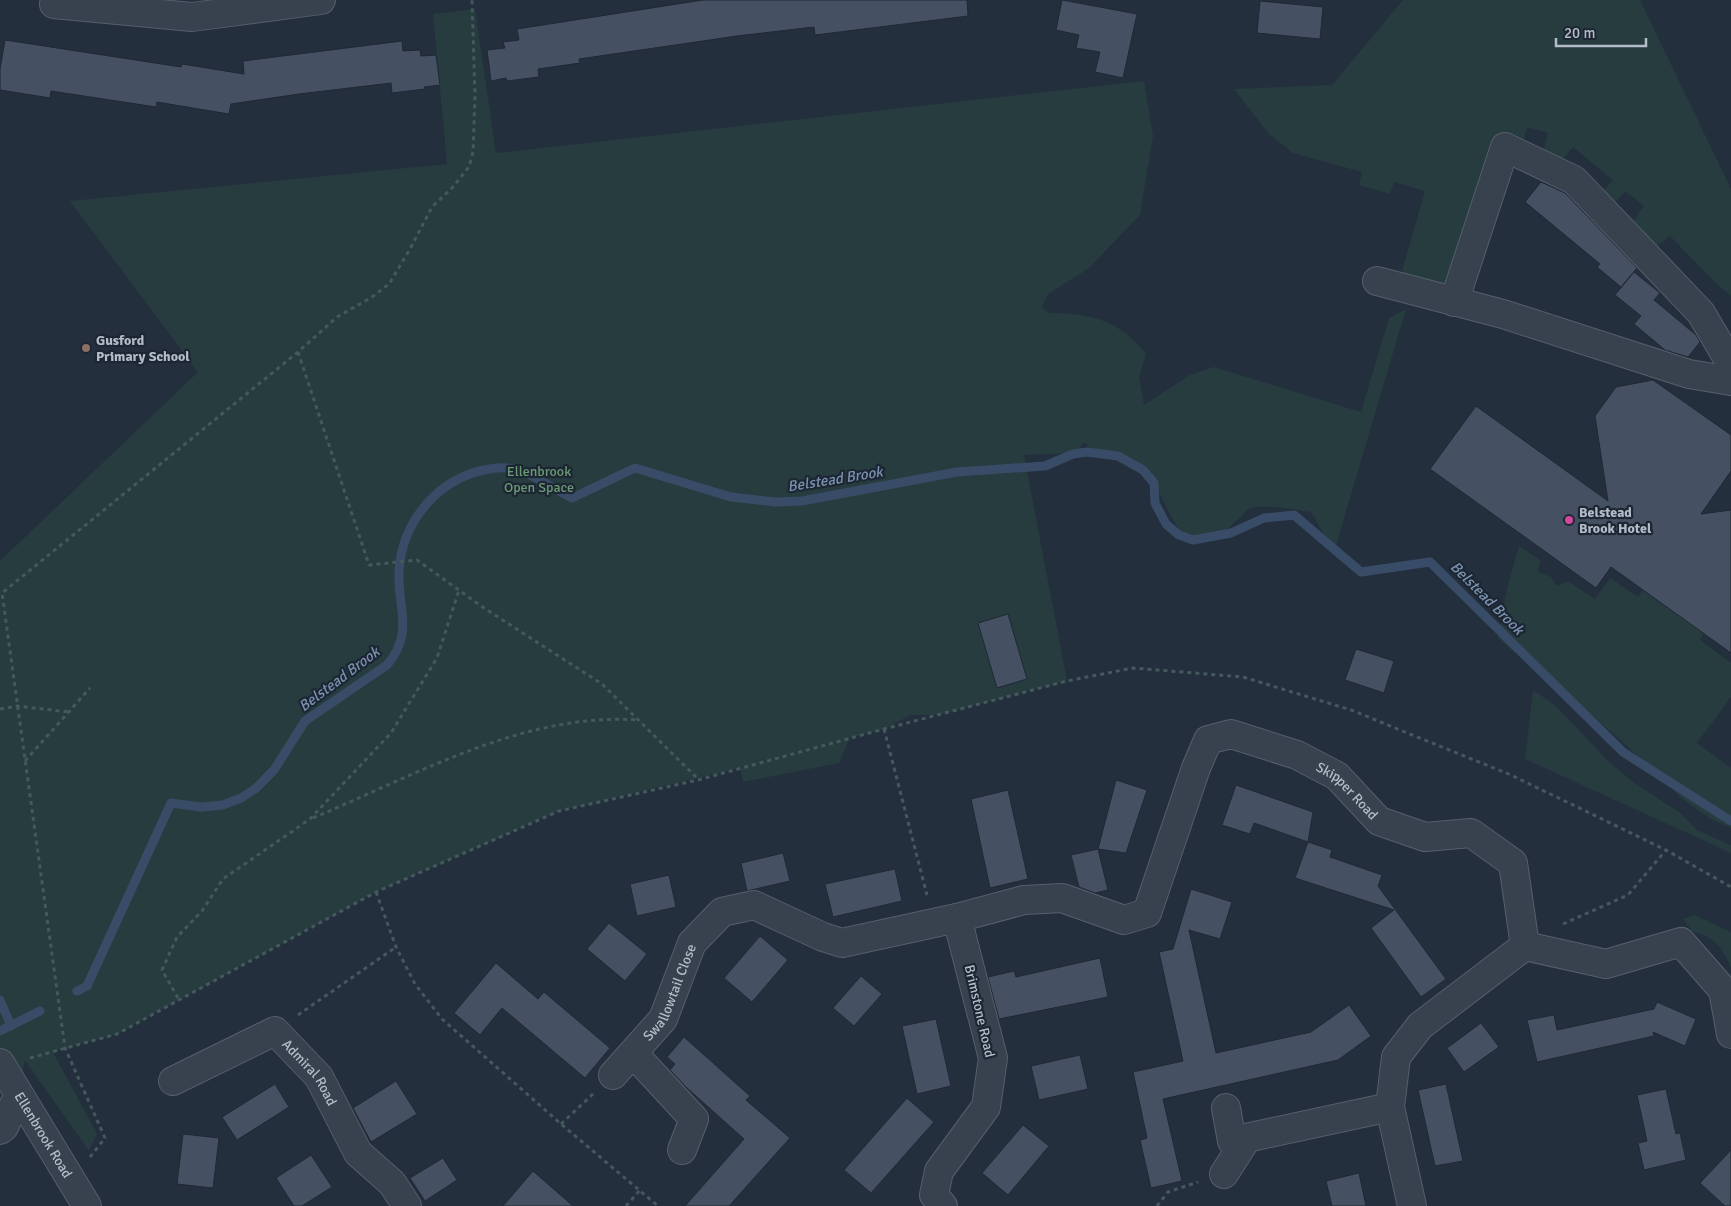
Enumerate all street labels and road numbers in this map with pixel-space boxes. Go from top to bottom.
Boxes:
street label: Skipper Road [1313,759,1381,823]
street label: Swallowtail Close [640,941,700,1044]
street label: Brimstone Road [961,963,998,1059]
street label: Admiral Road [278,1036,340,1109]
street label: Ellenbrook Road [11,1089,76,1181]

